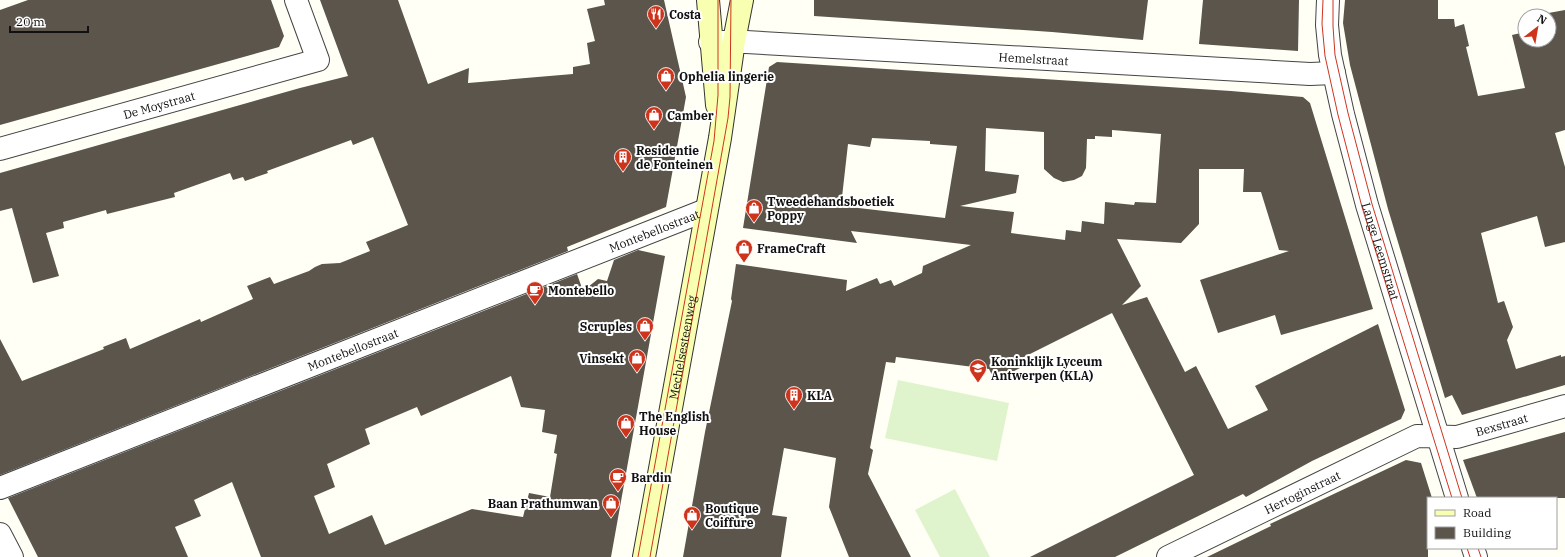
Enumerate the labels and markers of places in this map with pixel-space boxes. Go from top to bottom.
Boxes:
restaurant icon: Costa [646,4,666,29]
place label: Costa [669,7,701,22]
shop icon: Ophelia lingerie [656,66,676,91]
place label: Ophelia lingerie [679,69,774,84]
shop icon: Camber [644,105,664,130]
place label: Camber [667,108,714,123]
place label: Residentie de Fonteinen [636,143,713,172]
building icon: Residentie de Fonteinen [613,147,633,172]
place label: Tweedehandsboetiek Poppy [767,194,895,223]
shop icon: Tweedehandsboetiek Poppy [744,198,764,223]
shop icon: FrameCraft [734,238,754,263]
place label: FrameCraft [757,241,826,256]
cafe icon: Montebello [525,280,545,305]
place label: Montebello [548,283,614,298]
shop icon: Scruples [635,316,655,341]
place label: Scruples [580,319,632,334]
shop icon: Vinsekt [627,348,647,373]
place label: Vinsekt [579,351,625,366]
place label: Koninklijk Lyceum Antwerpen (KLA) [991,354,1103,383]
school or university icon: Koninklijk Lyceum Antwerpen (KLA) [968,358,988,383]
building icon: KLA [784,385,804,410]
place label: KLA [807,388,833,403]
place label: The English House [639,409,710,438]
shop icon: The English House [616,413,636,438]
cafe icon: Bardin [608,467,628,492]
place label: Bardin [631,470,672,485]
shop icon: Baan Prathumwan [601,493,621,518]
place label: Baan Prathumwan [488,496,598,511]
place label: Boutique Coiffure [705,501,759,530]
shop icon: Boutique Coiffure [682,505,702,530]

